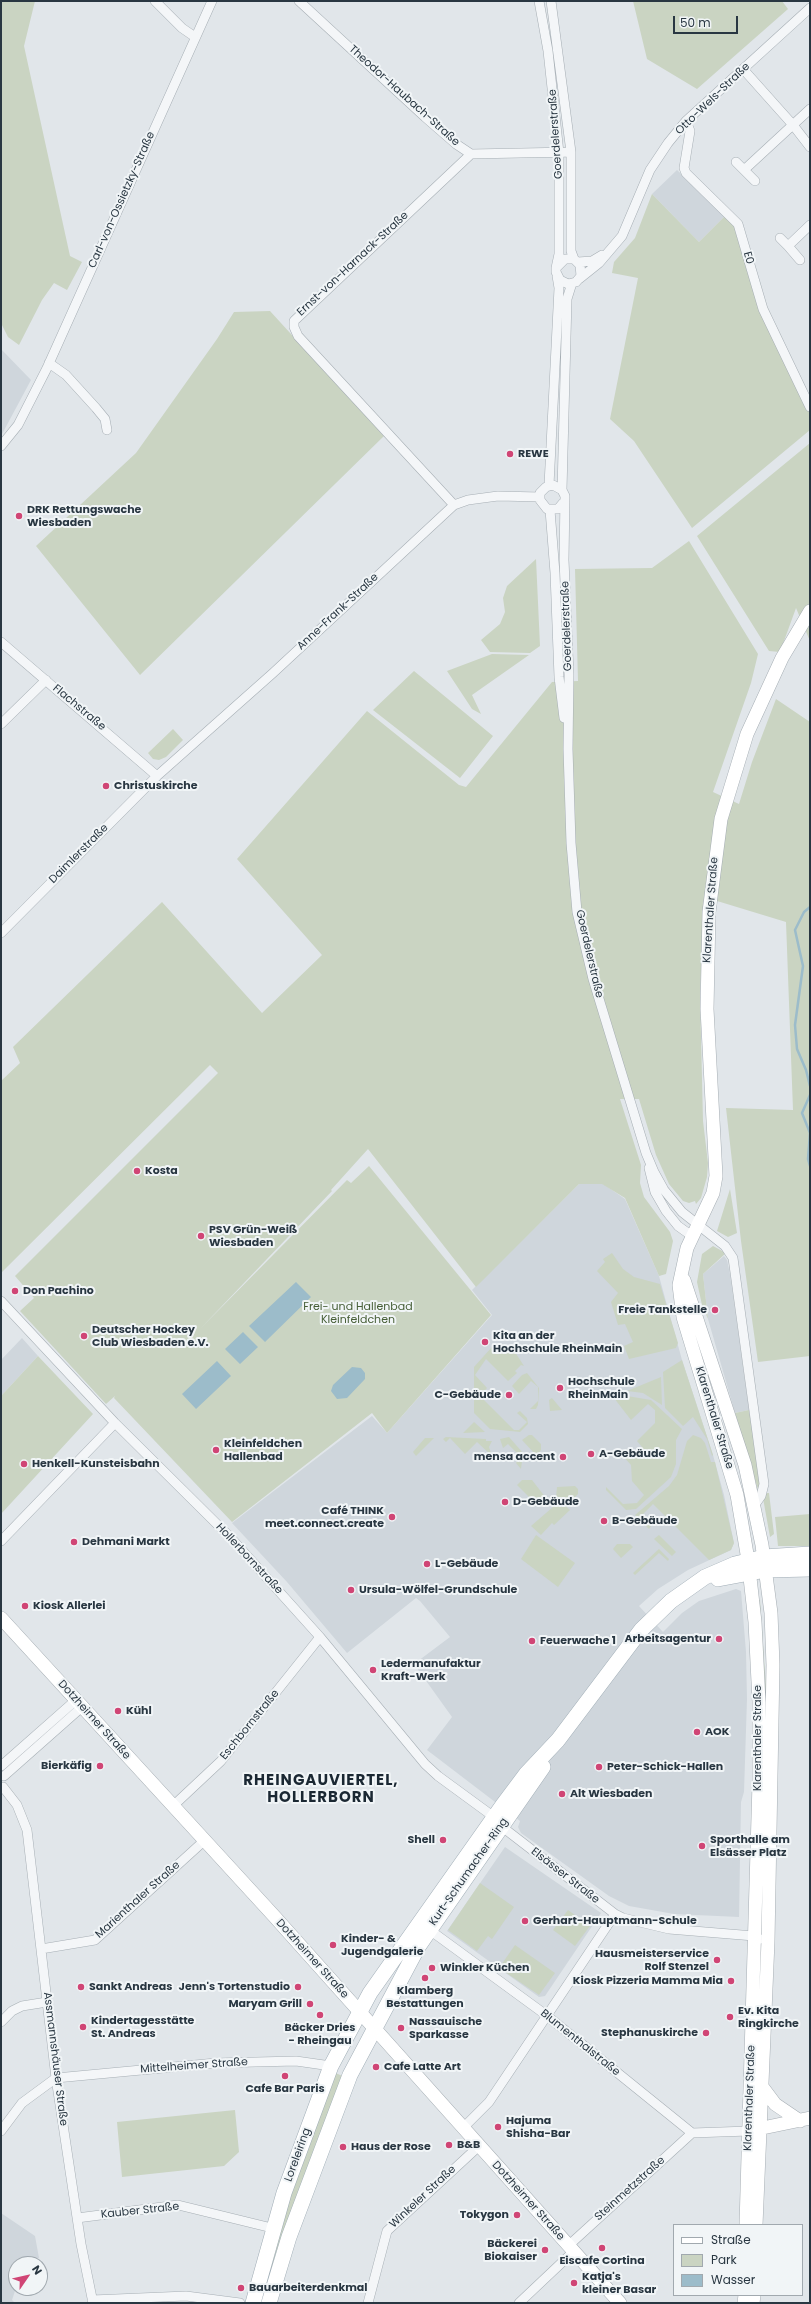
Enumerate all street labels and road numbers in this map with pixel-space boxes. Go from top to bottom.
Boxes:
street label: Theodor-Haubach-Straße [346,43,462,149]
street label: Otto-Wels-Straße [673,60,753,138]
street label: Goerdelerstraße [546,89,566,179]
street label: Carl-von-Ossietzky-Straße [86,130,158,270]
street label: Ernst-von-Harnack-Straße [295,209,411,319]
street label: E0 [740,250,756,266]
street label: Anne-Frank-Straße [295,571,381,653]
street label: Goerdelerstraße [559,581,575,671]
street label: Flachstraße [50,682,108,734]
street label: Daimlerstraße [47,822,111,886]
street label: Klarenthaler Straße [701,857,721,963]
street label: Goerdelerstraße [572,909,606,999]
street label: Klarenthaler Straße [692,1365,736,1471]
street label: Hollerbornstraße [213,1521,285,1597]
street label: Dotzheimer Straße [55,1678,133,1762]
street label: Klarenthaler Straße [751,1685,765,1791]
street label: Eschbornstraße [218,1687,282,1763]
street label: Kurt-Schumacher-Ring [427,1816,511,1928]
street label: Elsässer Straße [528,1845,602,1907]
street label: Marienthaler Straße [93,1859,183,1941]
street label: Dotzheimer Straße [273,1917,351,2001]
street label: Assmannshäuser Straße [40,1991,70,2127]
street label: Blumenthalstraße [538,2007,622,2079]
street label: Klarenthaler Straße [742,2045,758,2151]
street label: Mittelheimer Straße [140,2056,248,2076]
street label: Loreleiring [282,2126,314,2184]
street label: Steinmetzstraße [592,2154,668,2224]
street label: Dotzheimer Straße [489,2159,567,2243]
street label: Winkeler Straße [387,2163,459,2231]
street label: Kauber Straße [100,2200,180,2222]

